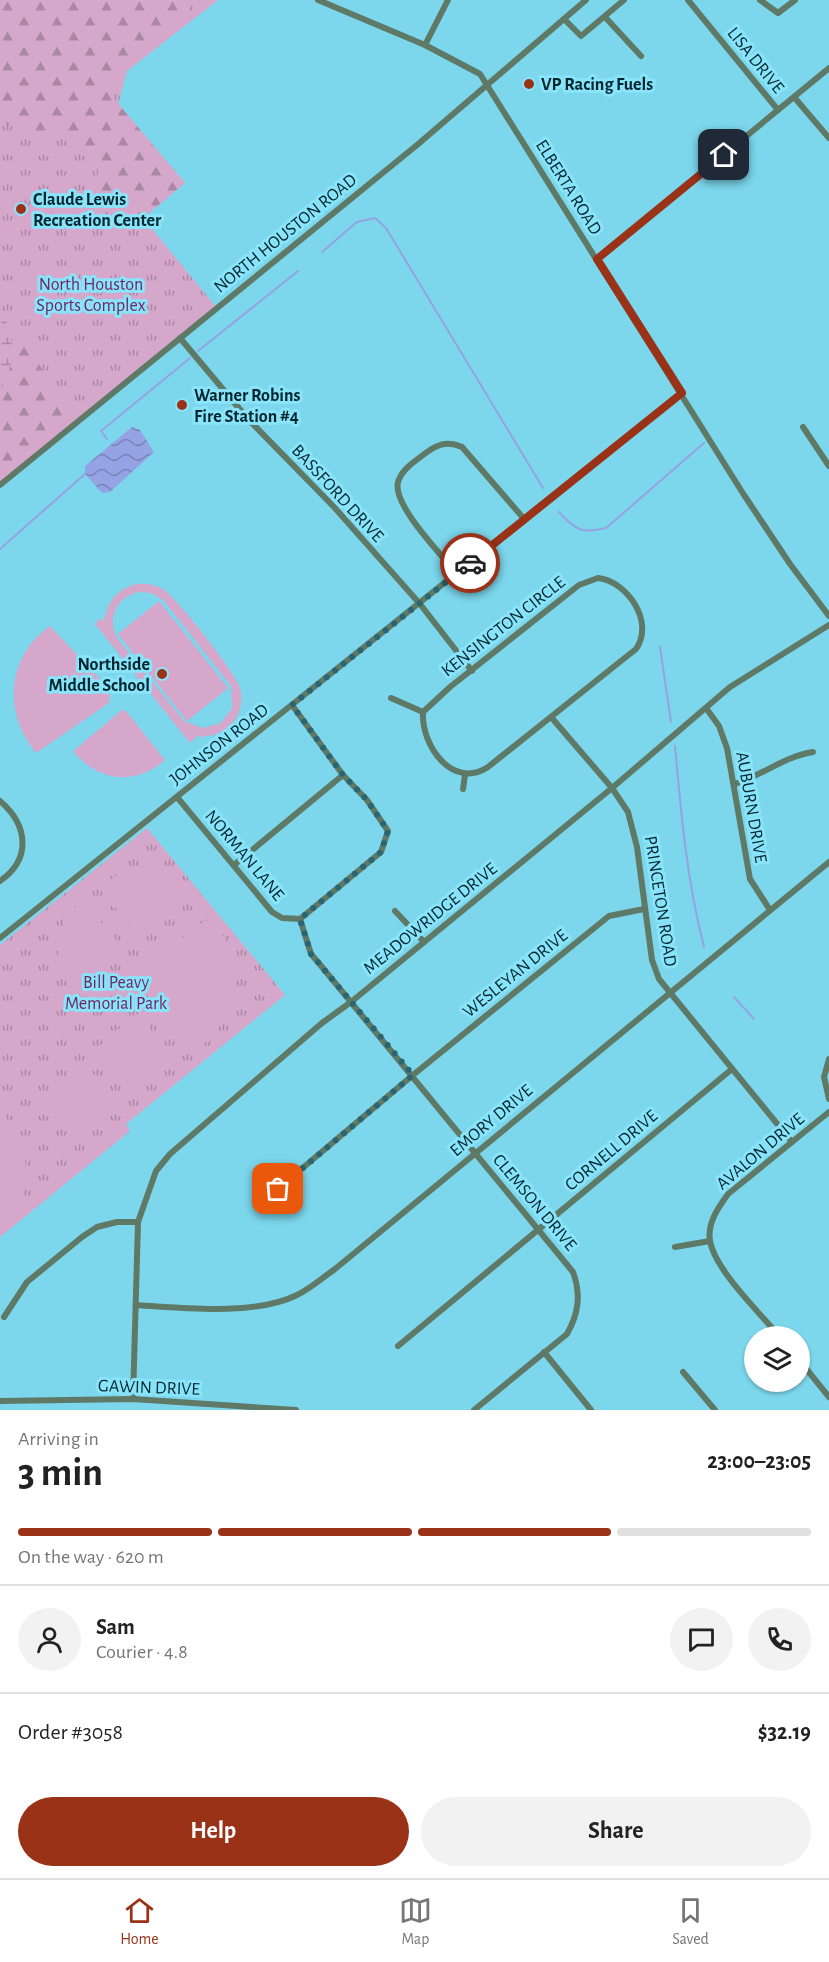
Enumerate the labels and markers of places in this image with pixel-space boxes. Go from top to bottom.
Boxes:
place label: VP Racing Fuels [541,76,653,94]
marker: VP Racing Fuels [522,77,536,91]
pin [698,129,749,180]
place label: Claude Lewis Recreation Center [33,191,162,230]
marker: Claude Lewis Recreation Center [14,202,28,216]
place label: Warner Robins Fire Station #4 [194,387,301,426]
marker: Warner Robins Fire Station #4 [175,398,189,412]
place label: Northside Middle School [48,656,150,695]
marker: Northside Middle School [155,667,169,681]
pin [252,1163,303,1214]

